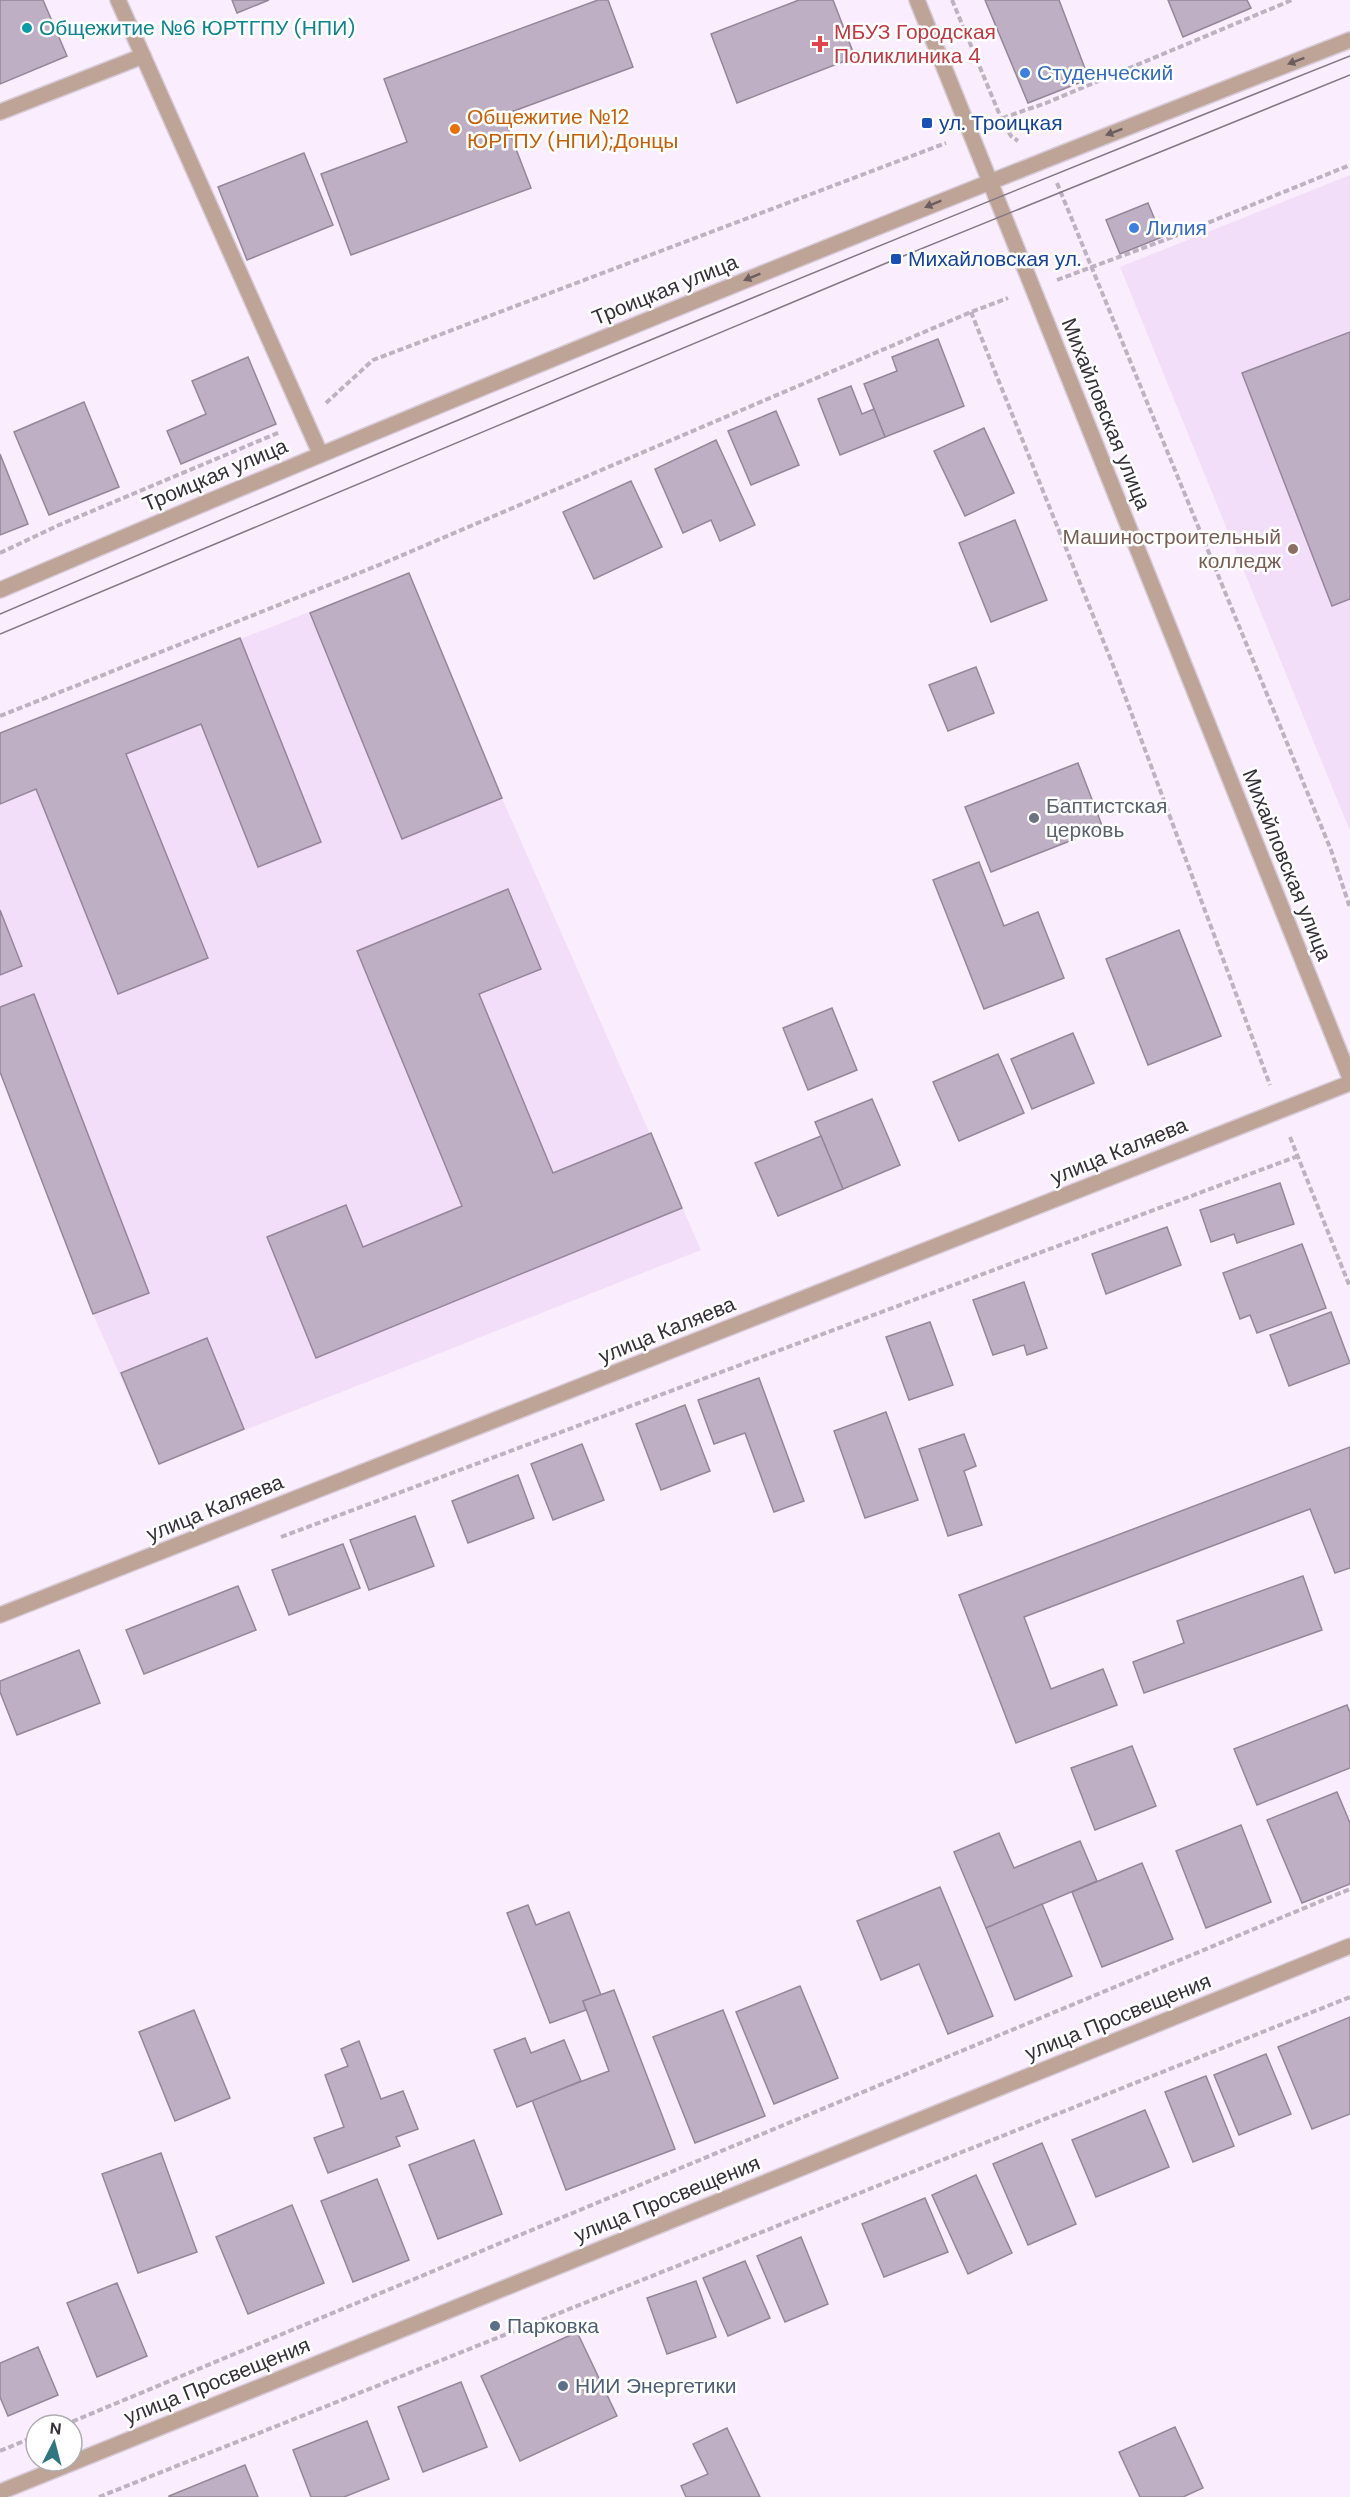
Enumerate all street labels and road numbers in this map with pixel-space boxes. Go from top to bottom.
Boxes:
street label: Троицкая улица [588,248,742,332]
street label: Михайловская улица [1055,314,1157,514]
street label: Троицкая улица [138,432,292,518]
street label: Михайловская улица [1236,765,1338,965]
street label: улица Каляева [1046,1111,1192,1191]
street label: улица Каляева [594,1290,740,1370]
street label: улица Каляева [142,1468,288,1548]
street label: улица Просвещения [1021,1967,1215,2067]
street label: улица Просвещения [570,2149,764,2249]
street label: улица Просвещения [120,2331,314,2431]

